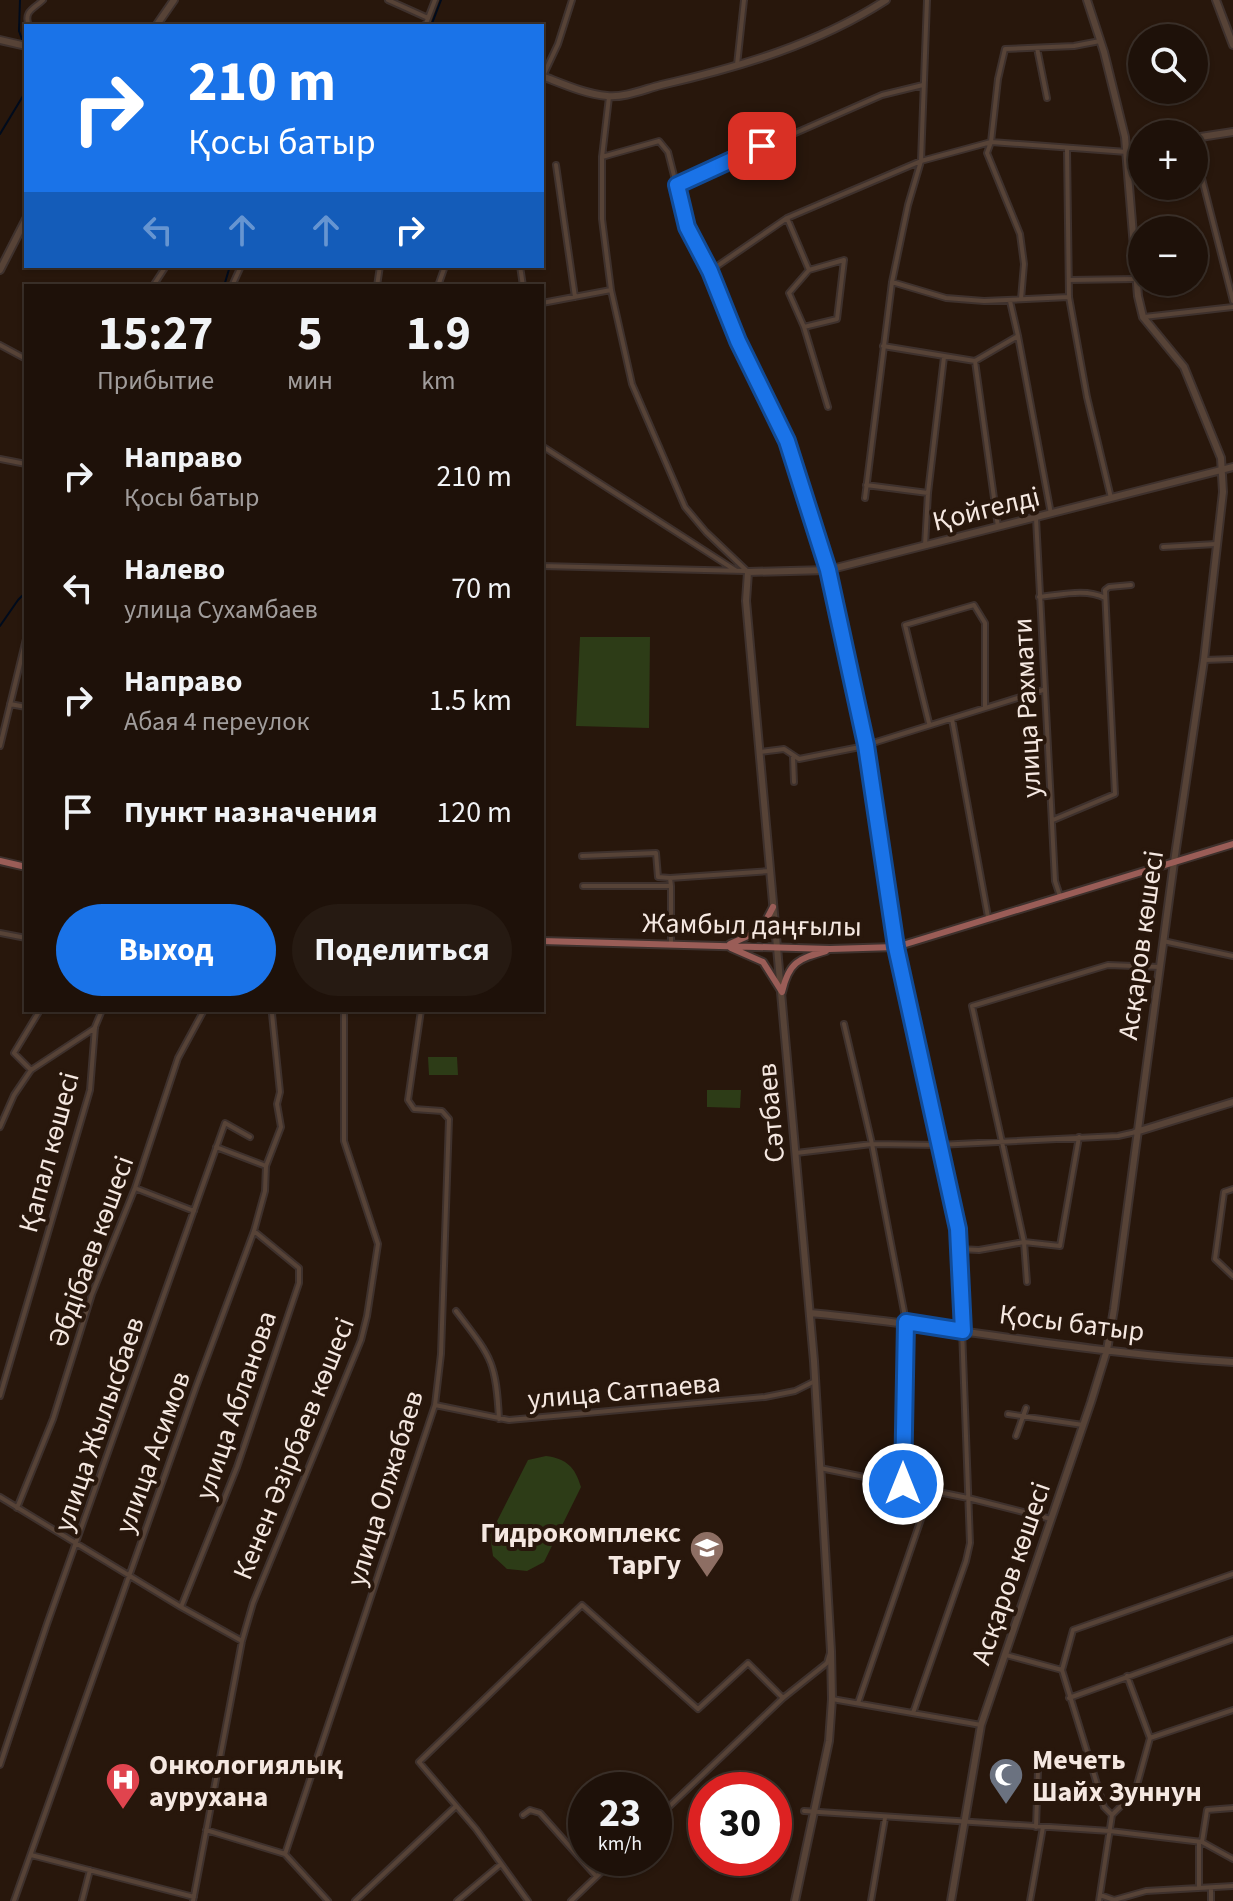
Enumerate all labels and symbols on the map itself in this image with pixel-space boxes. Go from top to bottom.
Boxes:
pin [728,112,796,180]
street label: Қойгелді [928,476,1044,542]
street label: улица Рахмати [1002,617,1052,799]
street label: Асқаров көшесі [1108,848,1174,1042]
street label: Жамбыл даңғылы [642,903,862,947]
street label: Сәтбаев [747,1062,795,1164]
street label: Қапал көшесі [8,1067,90,1237]
street label: Әбдібаев көшесі [38,1150,144,1353]
street label: Қосы батыр [997,1294,1147,1352]
street label: улица Абланова [185,1305,287,1505]
street label: Кенен Әзірбаев көшесі [223,1311,365,1586]
street label: улица Жылысбаев [43,1312,154,1537]
street label: улица Сатпаева [526,1363,722,1419]
street label: улица Асимов [105,1366,201,1539]
street label: улица Олжабаев [336,1386,434,1591]
position arrow [861,1442,945,1526]
street label: Асқаров көшесі [961,1477,1061,1670]
place label: Гидрокомплекс ТарГу [480,1513,681,1585]
school or university icon: Гидрокомплекс ТарГу [688,1529,726,1579]
place label: Мечеть Шайх Зуннун [1032,1740,1202,1812]
place label: Онкологиялық аурухана [149,1745,344,1817]
mosque icon: Мечеть Шайх Зуннун [987,1756,1025,1806]
hospital icon: Онкологиялық аурухана [104,1761,142,1811]
speed limit sign: 30 [688,1772,792,1876]

